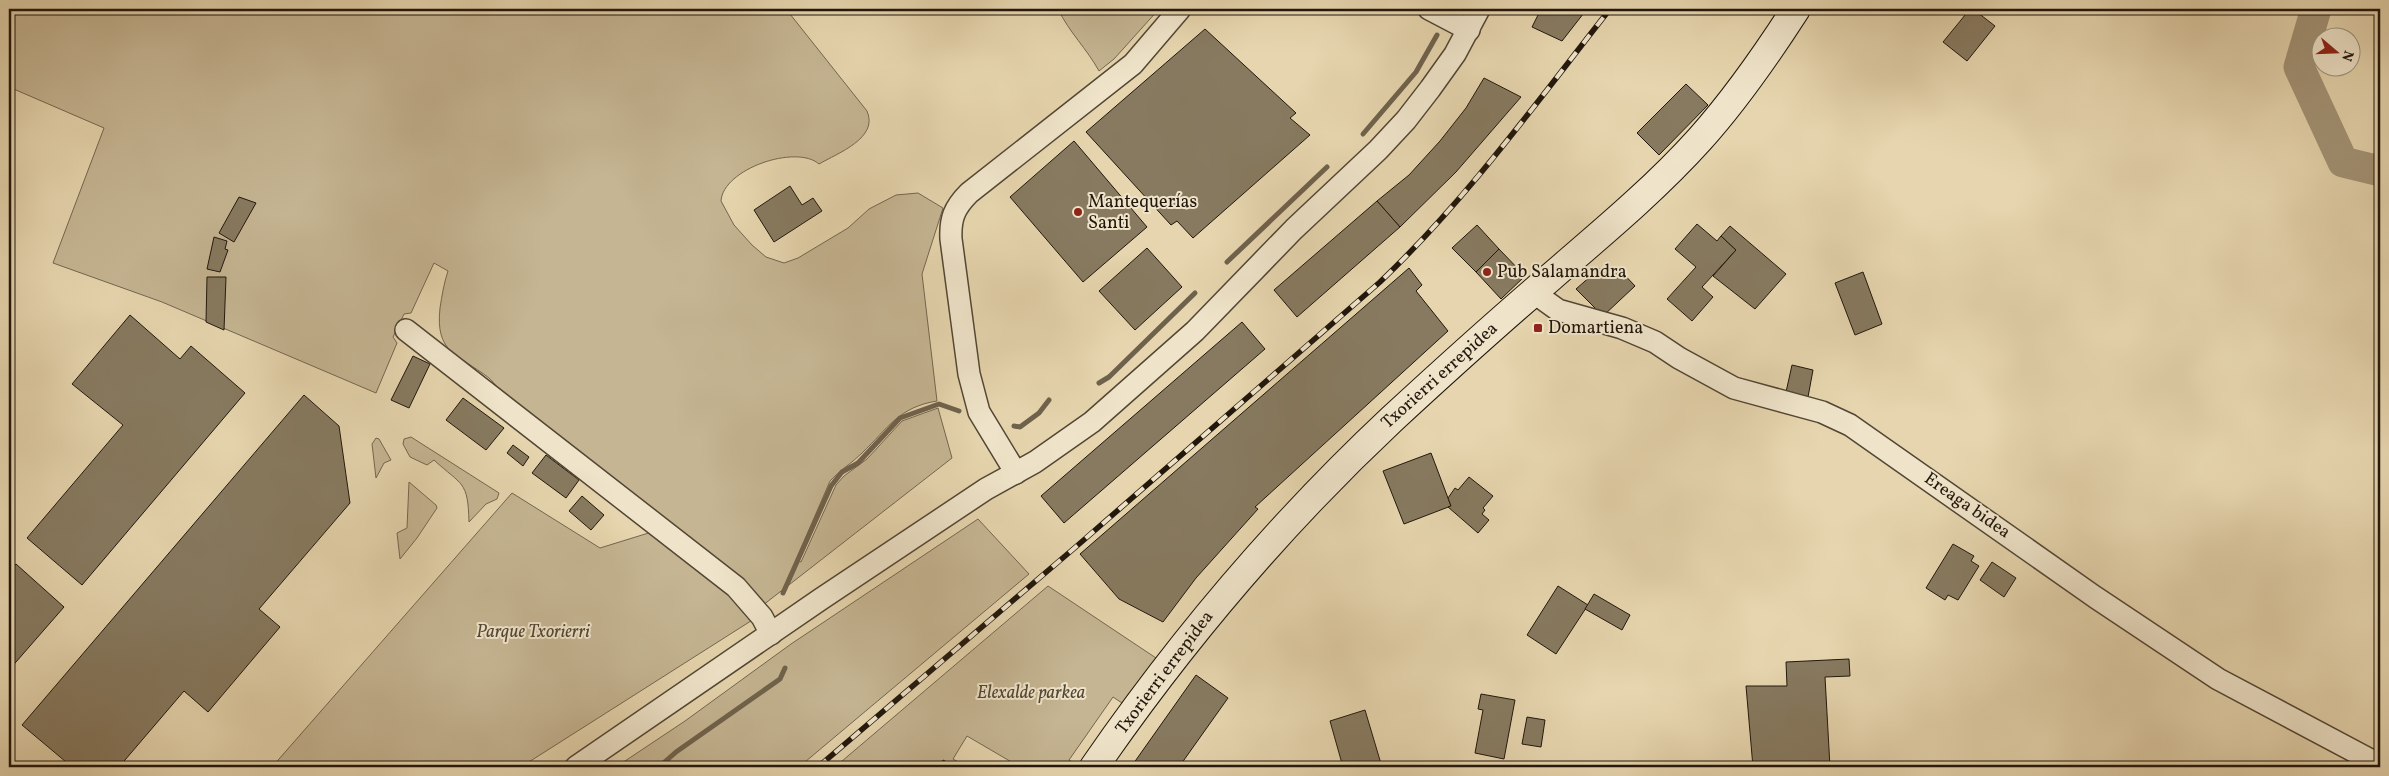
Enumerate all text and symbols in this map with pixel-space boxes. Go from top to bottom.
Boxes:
north arrow [2312,28,2362,78]
text: N [2336,48,2358,64]
place label: Mantequerías Santi [1088,190,1197,236]
marker: Mantequerías Santi [1072,206,1084,218]
place label: Pub Salamandra [1497,260,1627,285]
marker: Pub Salamandra [1481,266,1493,278]
place label: Domartiena [1548,316,1643,341]
street label: Txorierri errepidea [1376,317,1504,435]
marker: Domartiena [1532,322,1544,334]
street label: Ereaga bidea [1919,467,2015,545]
street label: Txorierri errepidea [1110,606,1220,740]
park label: Parque Txorierri [476,620,590,645]
park label: Elexalde parkea [977,681,1085,706]

